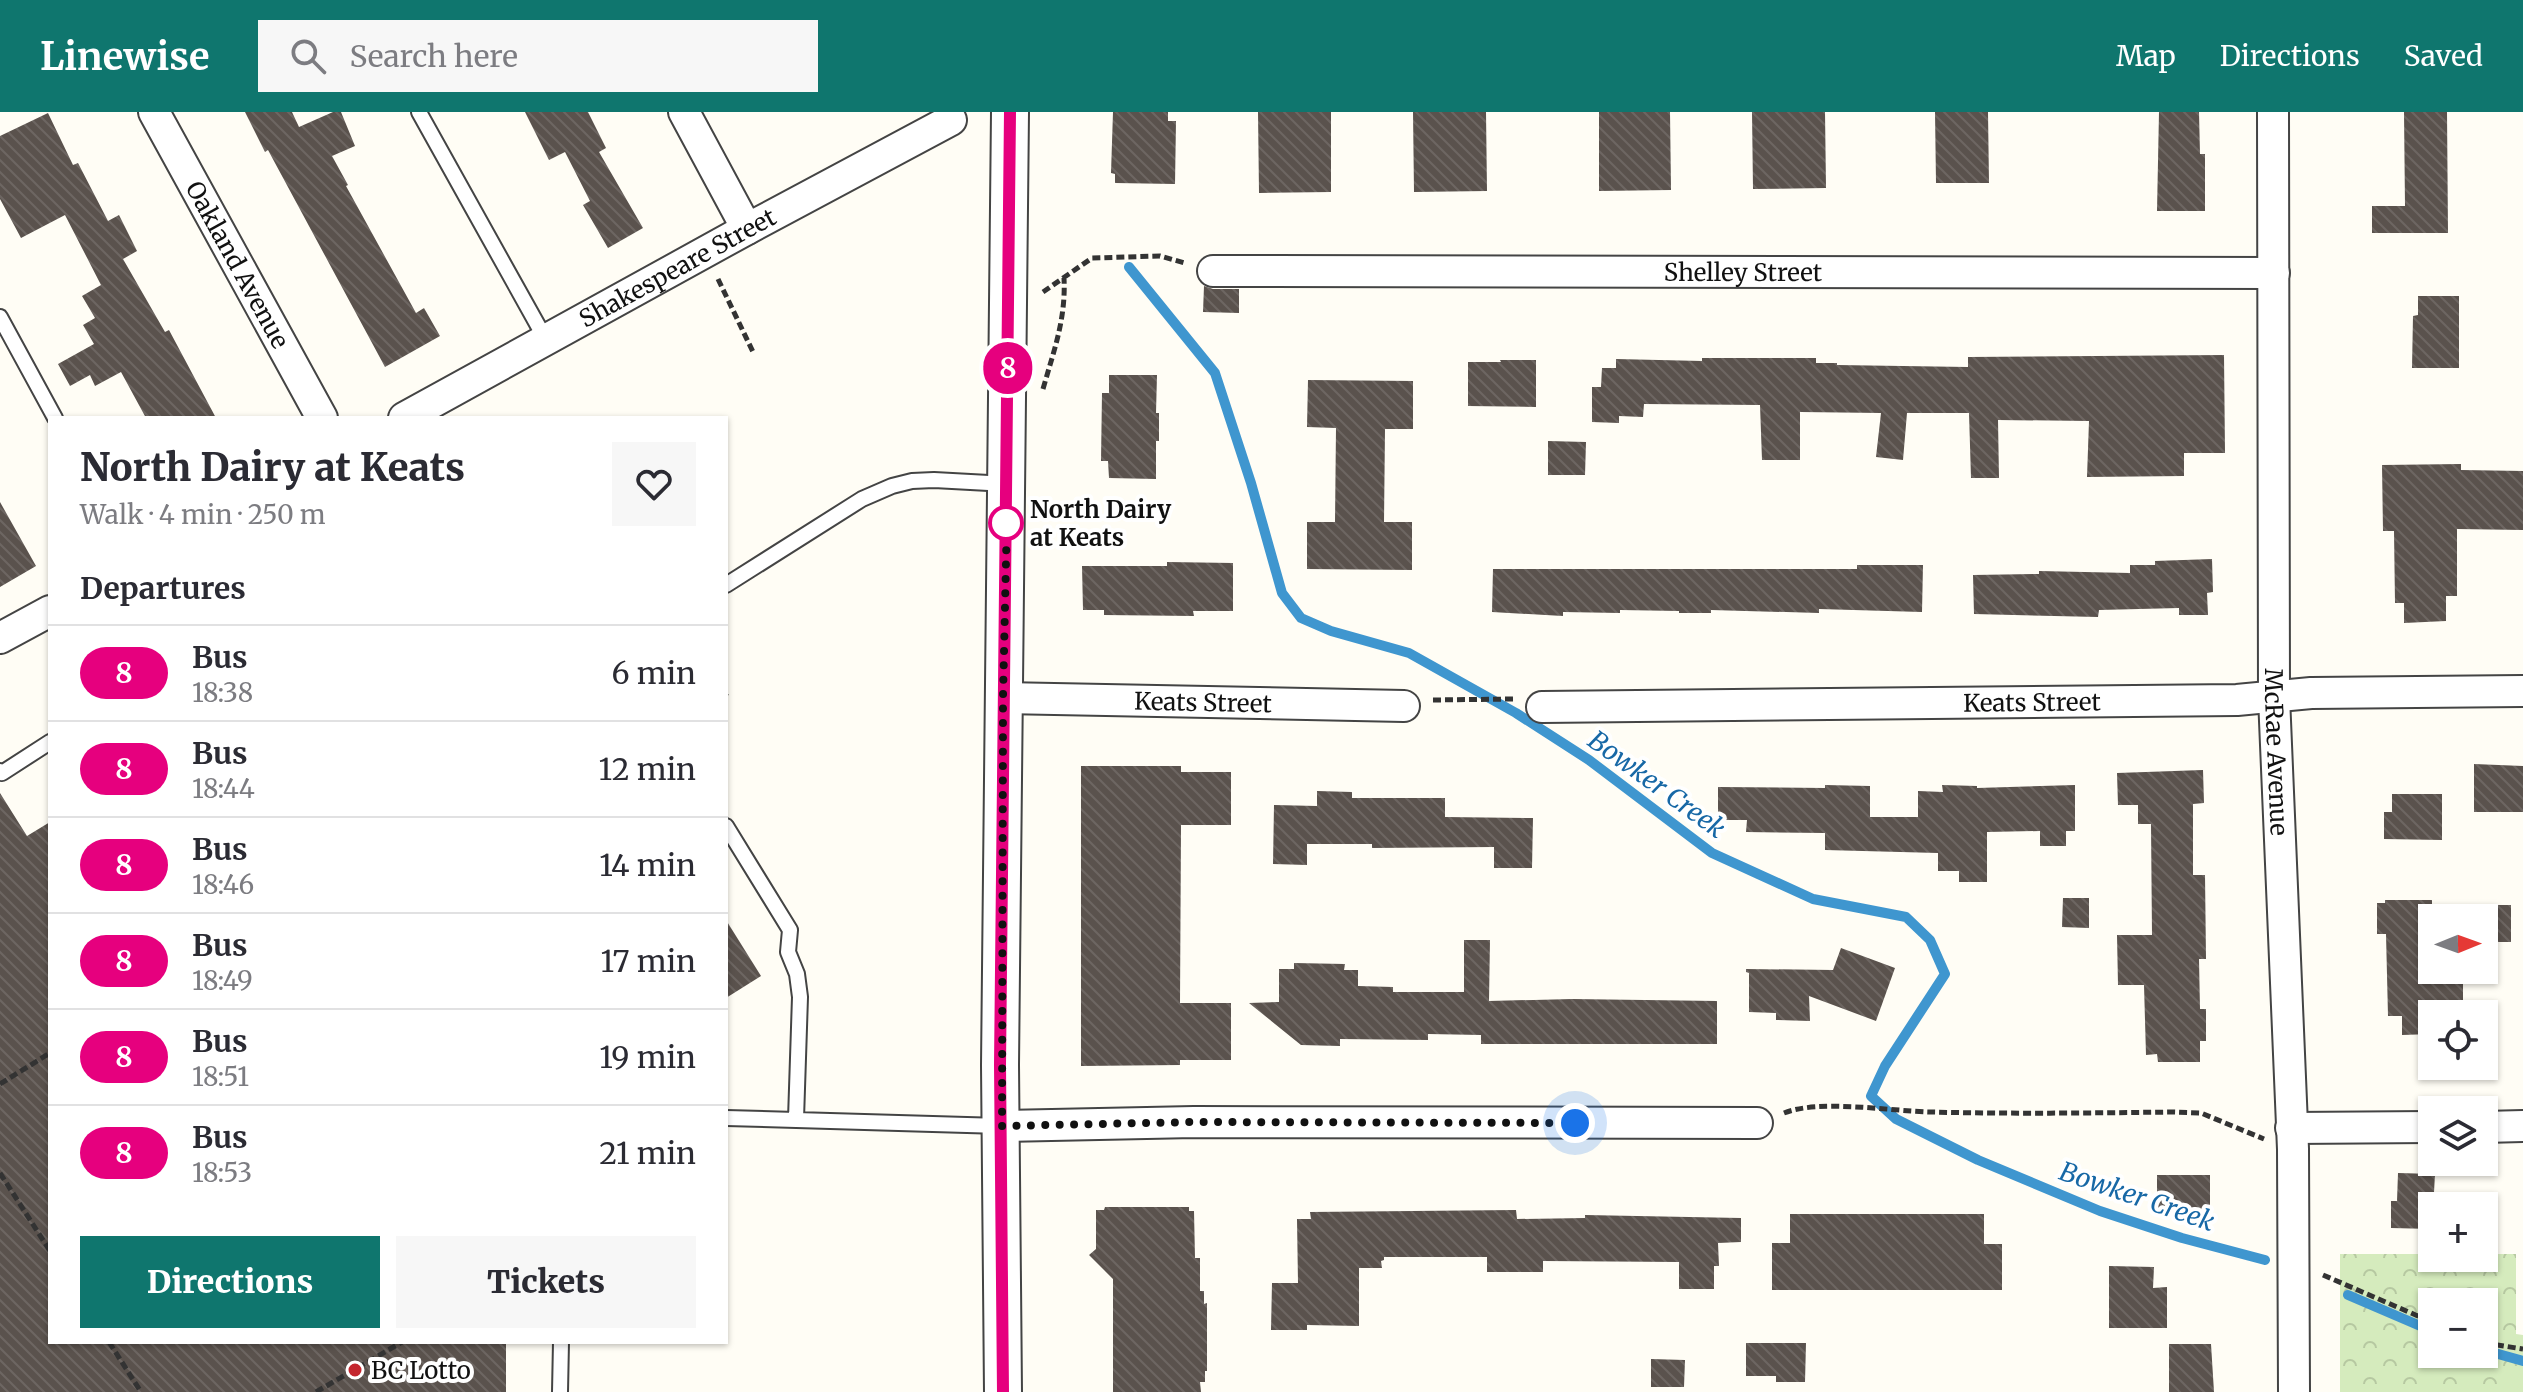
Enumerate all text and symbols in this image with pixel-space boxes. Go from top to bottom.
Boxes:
search box [258,20,818,92]
text: Linewise [40,33,210,80]
icon: search [286,34,330,78]
text: Search here [350,37,518,75]
text: Map [2116,38,2176,74]
text: Directions [2220,38,2360,74]
text: Saved [2404,38,2483,74]
street label: Oakland Avenue [179,175,296,354]
street label: Shakespeare Street [574,201,782,334]
street label: Shelley Street [1664,256,1823,288]
line badge: 8 [982,342,1034,394]
text: 8 [999,350,1017,386]
button: heart [612,442,696,526]
text: North Dairy at Keats [80,444,465,491]
place label: North Dairy at Keats [1030,494,1172,553]
text: Walk · 4 min · 250 m [80,498,326,531]
marker: North Dairy at Keats [989,506,1023,540]
text: Departures [80,569,246,607]
text: Bus [192,638,248,676]
text: 6 min [611,654,696,692]
text: 8 [115,655,133,691]
street label: McRae Avenue [2258,668,2295,836]
text: 18:38 [192,676,253,709]
street label: Keats Street [1134,685,1273,719]
street label: Keats Street [1963,686,2102,718]
water label: Bowker Creek [1582,723,1732,845]
text: Bus [192,734,248,772]
text: 12 min [599,750,696,788]
text: 8 [115,751,133,787]
text: 18:44 [192,772,255,805]
text: Bus [192,830,248,868]
text: 14 min [599,846,696,884]
text: 8 [115,847,133,883]
text: 18:46 [192,868,254,901]
north arrow [2418,904,2498,984]
map controls [2418,904,2498,1368]
text: Bus [192,926,248,964]
text: 17 min [601,942,696,980]
text: 8 [115,943,133,979]
text: 18:49 [192,964,253,997]
button: locate [2418,1000,2498,1080]
text: Bus [192,1022,248,1060]
text: 19 min [599,1038,696,1076]
text: 8 [115,1039,133,1075]
text: 18:51 [192,1060,249,1093]
button: layers [2418,1096,2498,1176]
your location [1555,1103,1595,1143]
text: Bus [192,1118,248,1156]
text: 21 min [599,1134,696,1172]
text: 8 [115,1135,133,1171]
water label: Bowker Creek [2055,1154,2219,1238]
text: 18:53 [192,1156,252,1189]
button: + [2418,1192,2498,1272]
button: Directions [80,1236,380,1328]
button: Tickets [396,1236,696,1328]
button: − [2418,1288,2498,1368]
place label: BC Lotto [371,1355,471,1386]
marker: BC Lotto [346,1361,364,1379]

